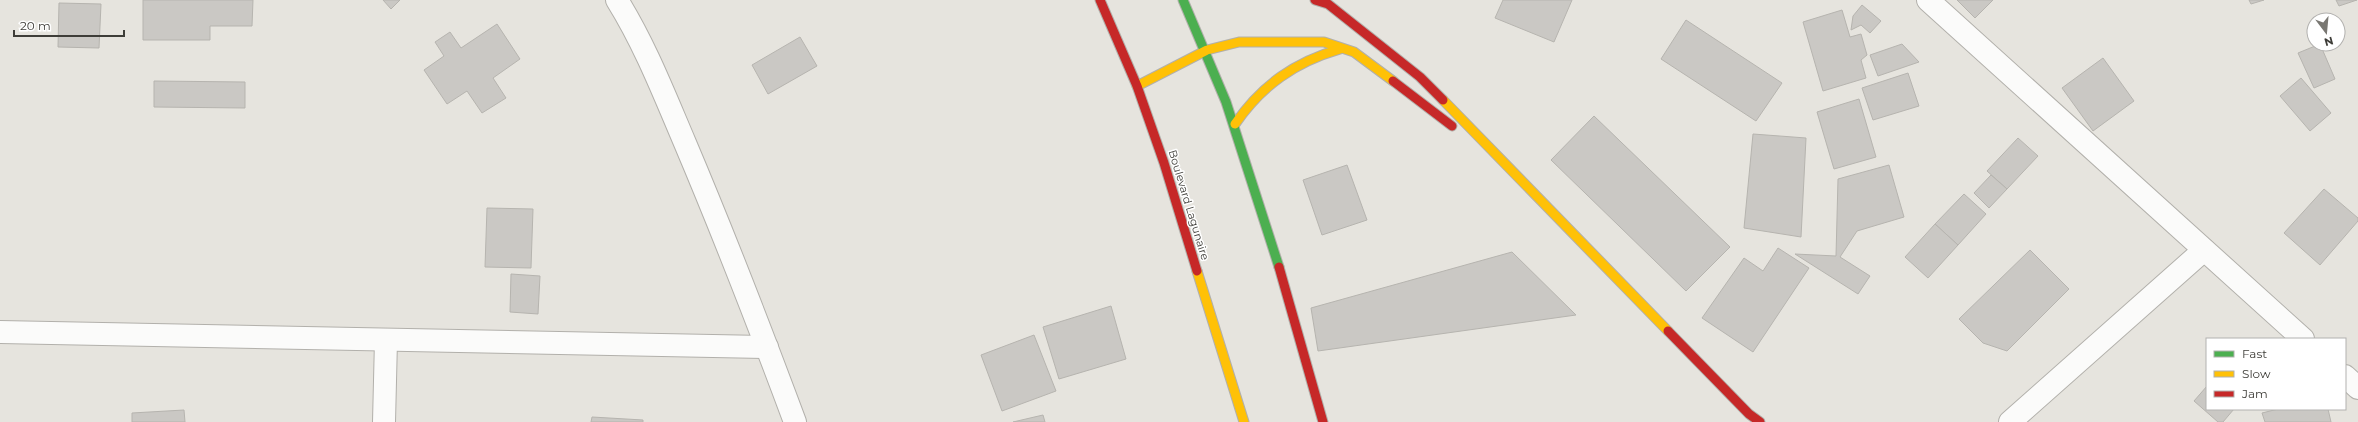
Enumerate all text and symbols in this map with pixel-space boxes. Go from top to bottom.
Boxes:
scale bar [14,12,124,38]
north arrow [2306,12,2346,52]
text: 20 m [20,18,51,33]
text: N [2323,34,2335,50]
street label: Boulevard Lagunaire [1166,148,1213,262]
legend [2206,338,2346,410]
text: Fast [2242,346,2267,361]
text: Slow [2242,366,2271,381]
text: Jam [2241,386,2268,401]

